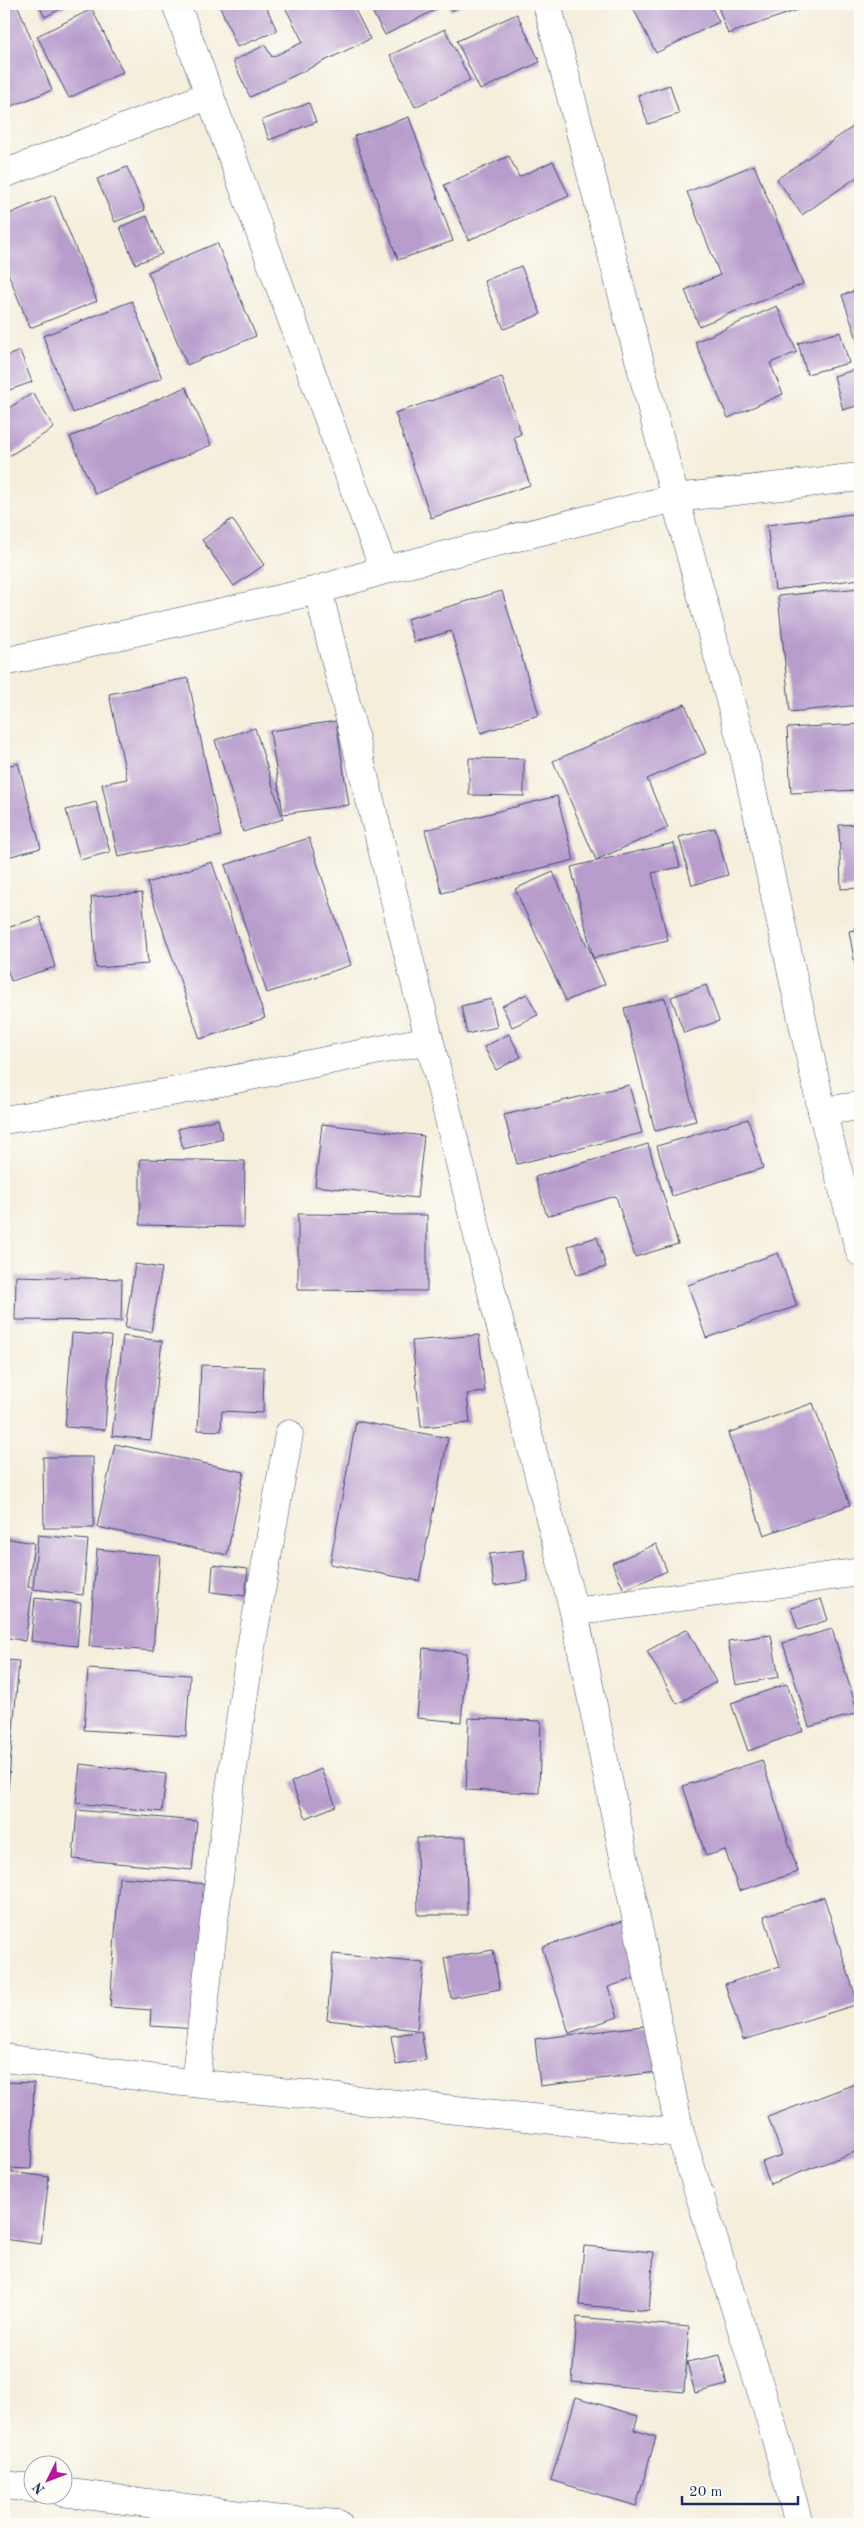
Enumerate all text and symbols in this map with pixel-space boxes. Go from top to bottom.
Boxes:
north arrow [22,2456,72,2506]
scale bar [682,2473,798,2505]
text: N [30,2479,48,2497]
text: 20 m [689,2485,723,2500]

